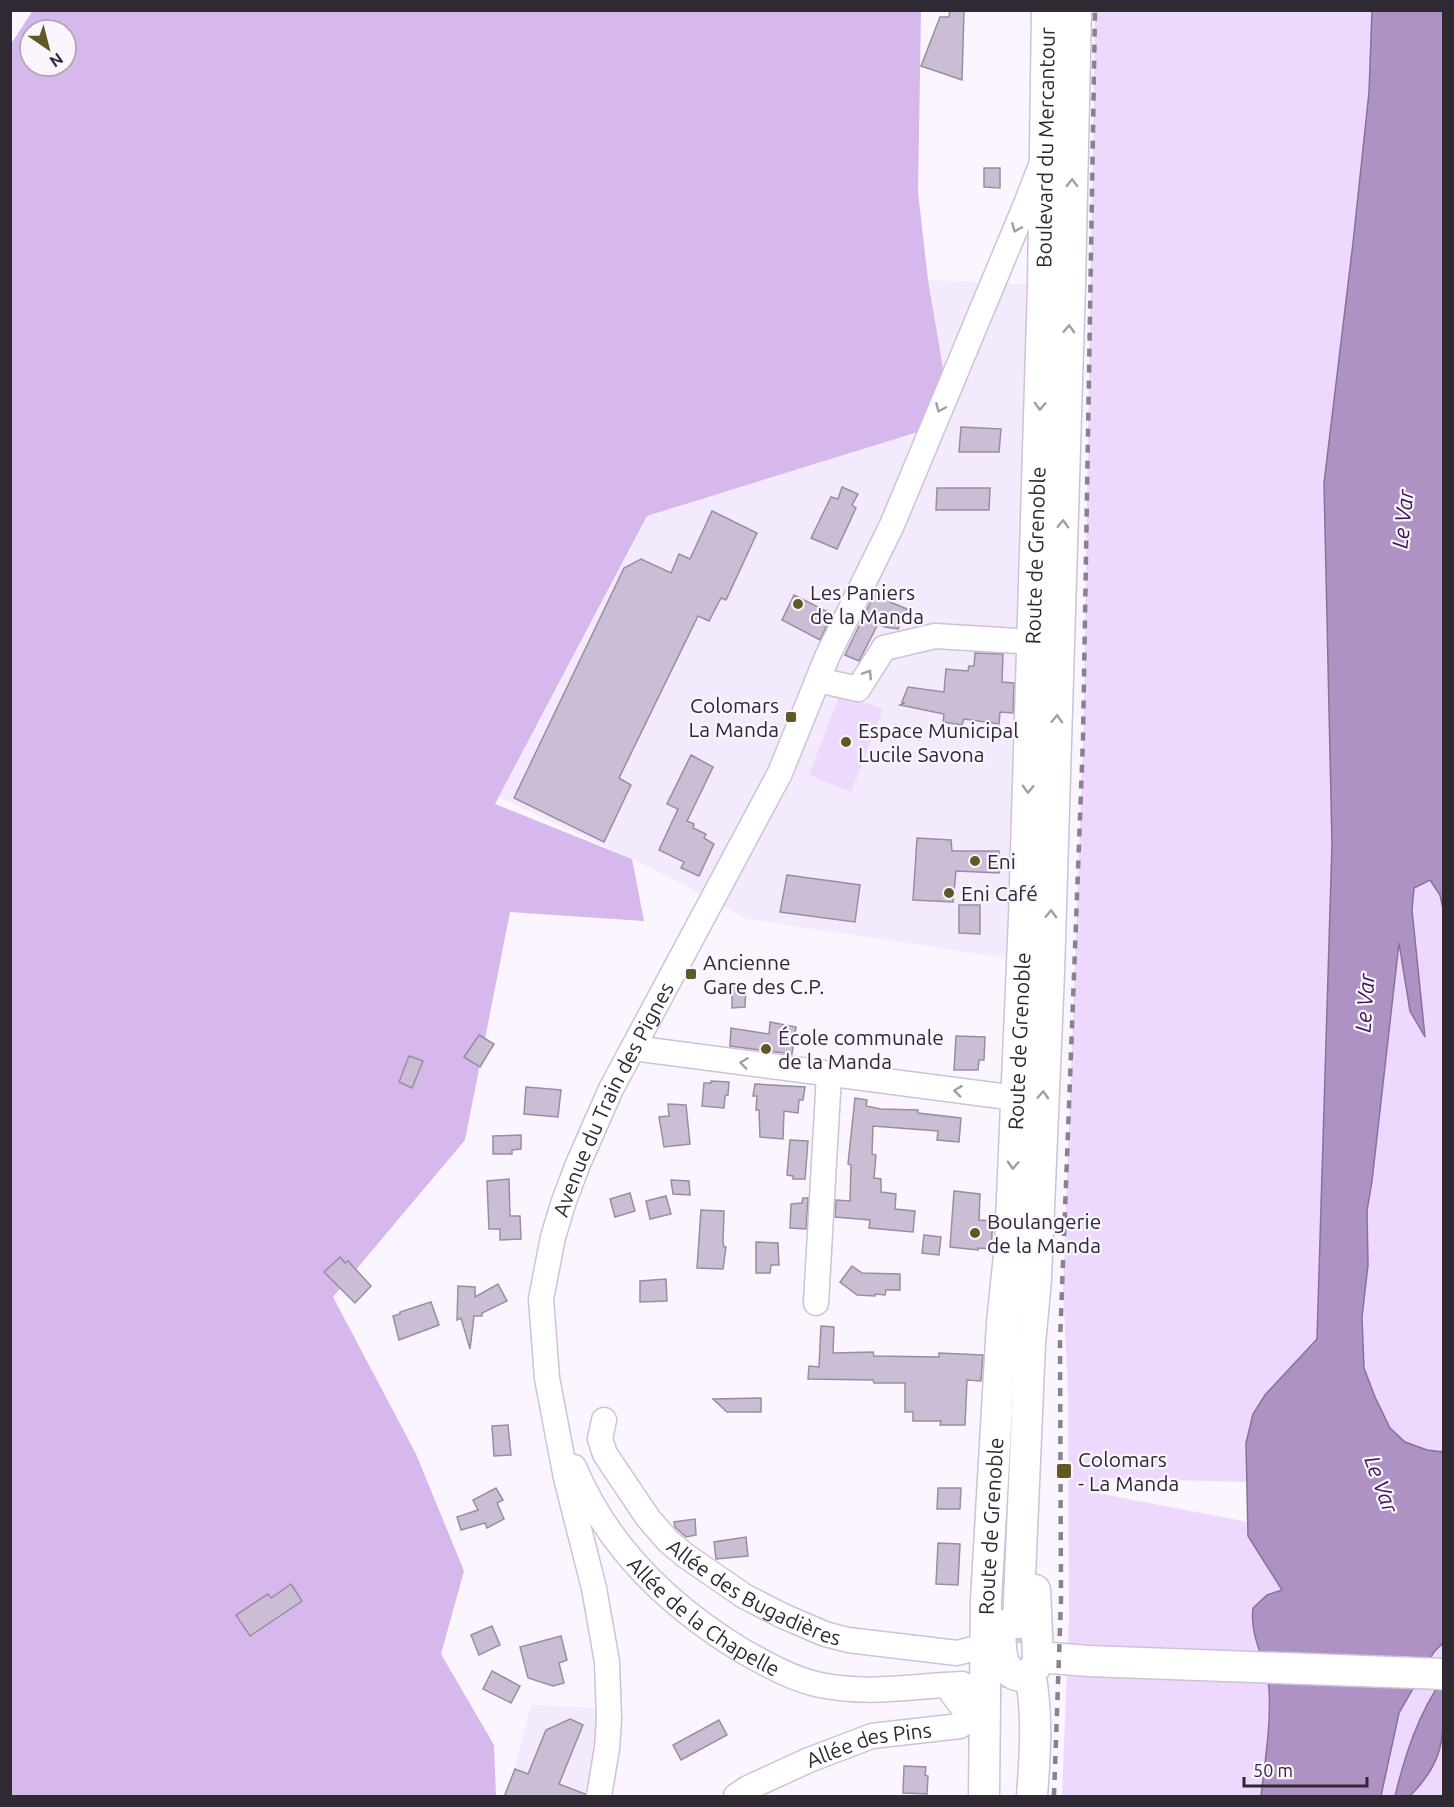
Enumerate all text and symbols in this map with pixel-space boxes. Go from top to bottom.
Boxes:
north arrow [18,18,78,78]
street label: Boulevard du Mercantour [1031,27,1059,268]
text: N [47,49,67,71]
one-way arrow [1066,179,1079,188]
one-way arrow [1011,222,1023,233]
one-way arrow [1063,324,1075,333]
one-way arrow [1033,401,1046,410]
one-way arrow [935,402,947,413]
street label: Route de Grenoble [1020,466,1050,645]
water label: Le Var [1386,488,1418,550]
one-way arrow [1057,519,1069,528]
place label: Les Paniers de la Manda [810,580,924,628]
marker: Les Paniers de la Manda [791,597,805,611]
one-way arrow [860,670,872,680]
place label: Colomars La Manda [689,693,779,741]
marker: Colomars La Manda [784,710,798,724]
one-way arrow [1051,714,1063,723]
place label: Espace Municipal Lucile Savona [858,718,1019,766]
marker: Espace Municipal Lucile Savona [839,735,853,749]
one-way arrow [1022,785,1035,794]
place label: Eni [987,849,1016,873]
marker: Eni [968,854,982,868]
place label: Eni Café [961,881,1038,905]
marker: Eni Café [942,886,956,900]
one-way arrow [1044,909,1057,918]
place label: Ancienne Gare des C.P. [703,950,824,998]
street label: Route de Grenoble [1003,952,1034,1130]
marker: Ancienne Gare des C.P. [684,967,698,981]
water label: Le Var [1349,972,1379,1033]
street label: Avenue du Train des Pignes [548,978,678,1219]
place label: École communale de la Manda [778,1025,944,1073]
marker: École communale de la Manda [759,1042,773,1056]
one-way arrow [740,1057,749,1070]
one-way arrow [954,1085,963,1098]
one-way arrow [1037,1090,1050,1099]
one-way arrow [1007,1160,1020,1169]
place label: Boulangerie de la Manda [987,1209,1101,1257]
marker: Boulangerie de la Manda [968,1226,982,1240]
street label: Route de Grenoble [974,1437,1007,1615]
place label: Colomars - La Manda [1078,1447,1179,1495]
water label: Le Var [1360,1452,1404,1517]
marker: Colomars - La Manda [1055,1462,1073,1480]
street label: Allée des Bugadières [663,1534,843,1650]
street label: Allée de la Chapelle [623,1552,784,1681]
street label: Allée des Pins [803,1717,933,1772]
scale bar [1244,1750,1367,1788]
text: 50 m [1253,1760,1293,1780]

